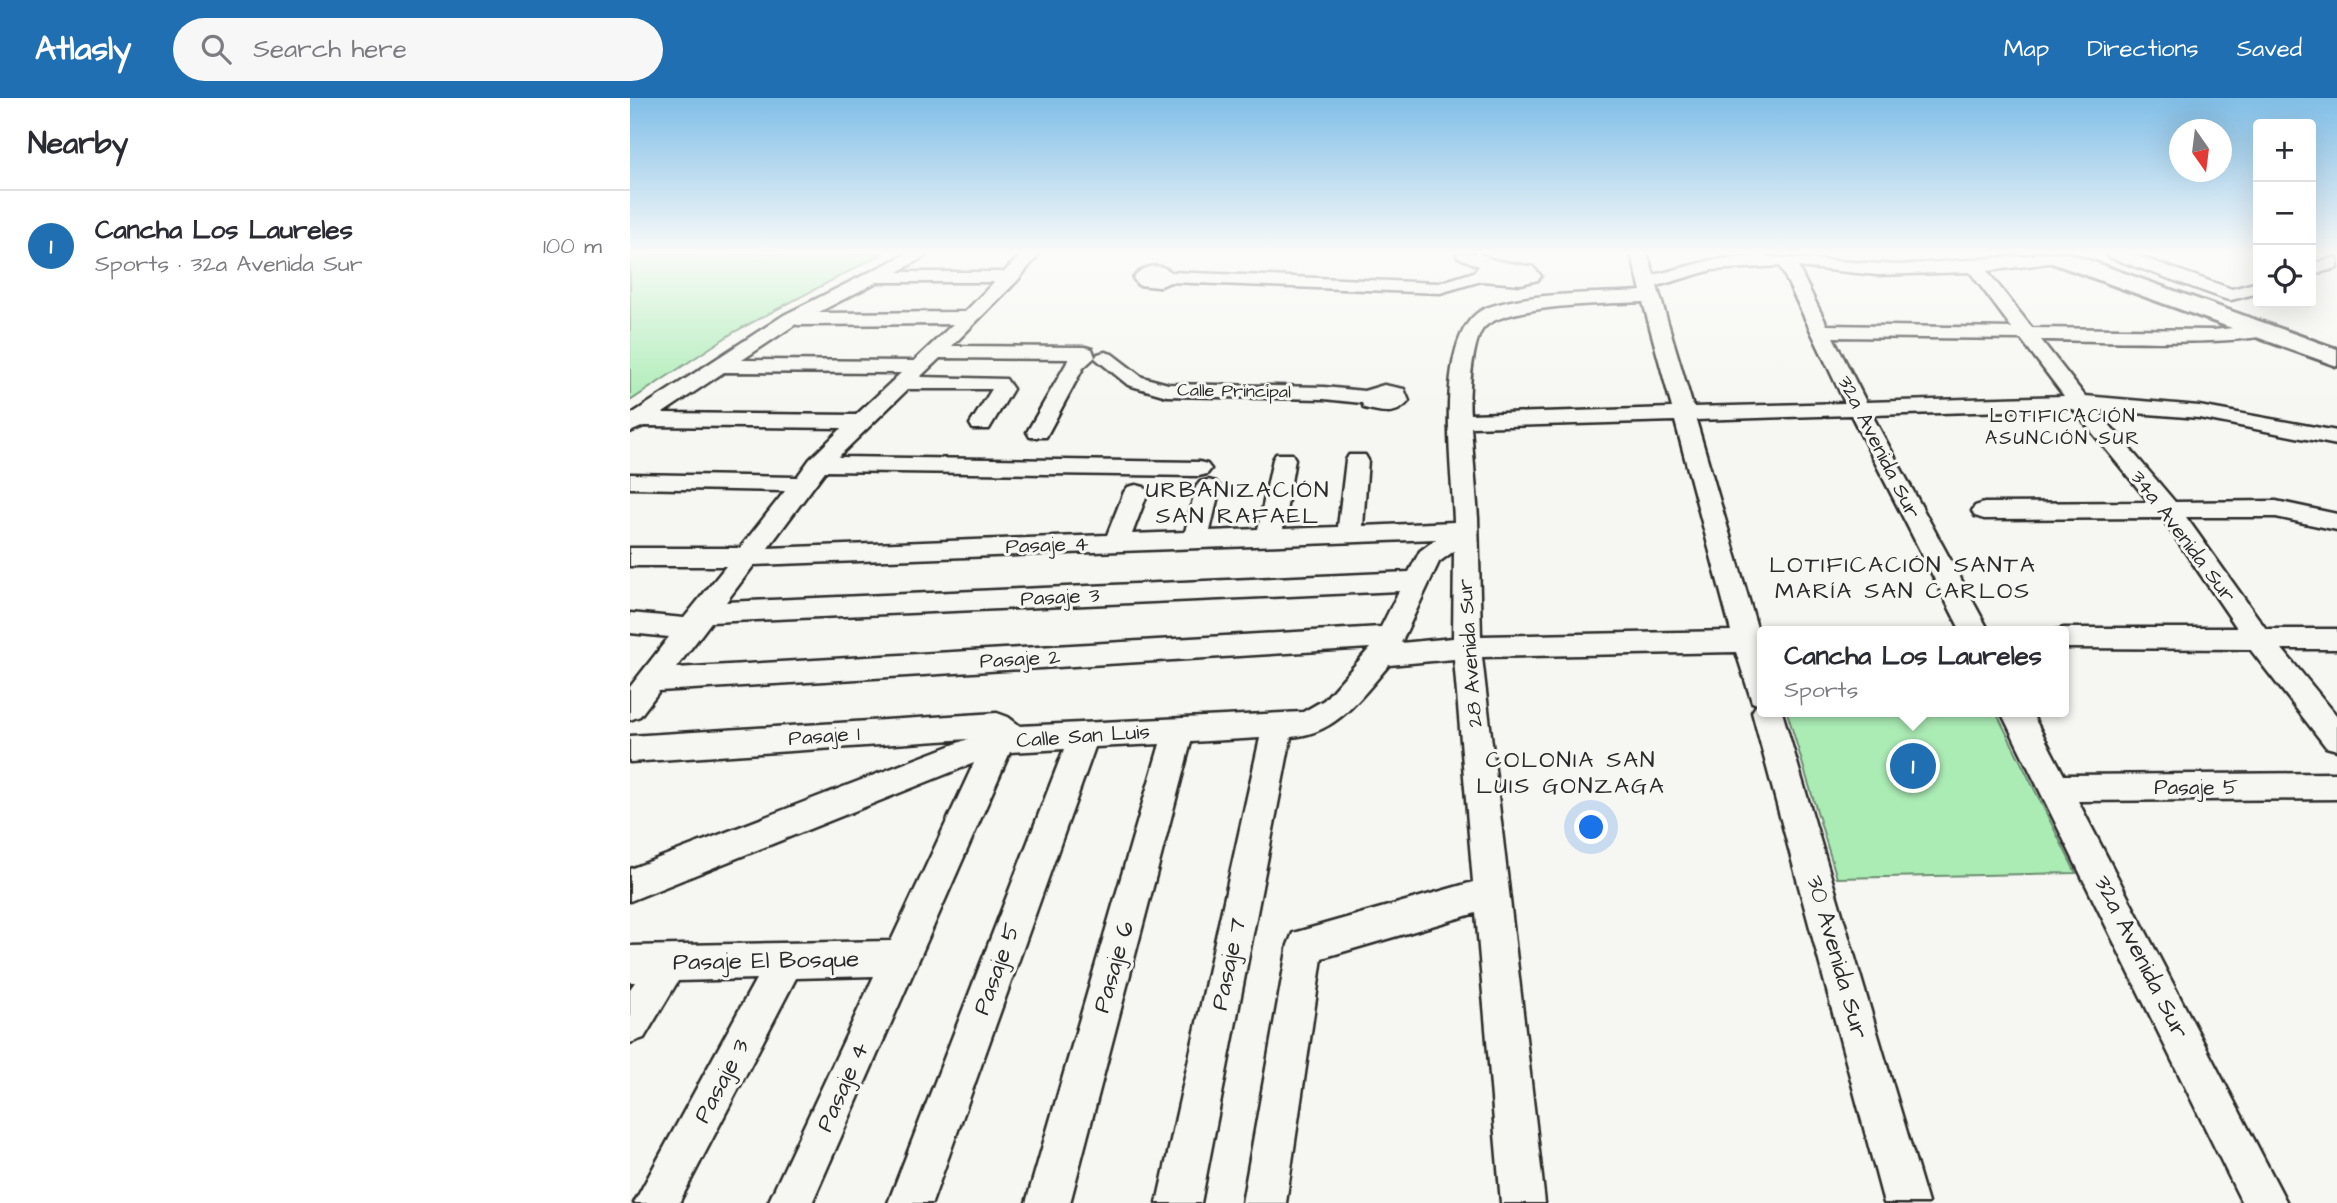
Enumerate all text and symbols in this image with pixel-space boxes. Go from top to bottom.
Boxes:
search box [173,18,663,81]
text: Atlasly [35,26,131,72]
icon: search [197,30,235,68]
text: Search here [253,31,407,67]
text: Map [2004,32,2049,66]
text: Directions [2087,32,2199,66]
text: Saved [2237,32,2302,66]
north arrow [2169,119,2232,182]
map controls [2253,119,2316,308]
button: + [2253,119,2316,182]
text: Nearby [28,123,128,165]
button: − [2253,182,2316,245]
text: Cancha Los Laureles [95,212,353,248]
text: 1 [50,230,52,262]
text: 100 m [543,230,602,262]
button: locate [2253,245,2316,308]
text: Sports · 32a Avenida Sur [95,248,362,280]
street label: 32a Avenida Sur [1830,371,1928,524]
street label: Calle Principal [1177,378,1291,404]
district label: LOTIFICACIÓN ASUNCIÓN SUR [1985,403,2141,452]
street label: 34a Avenida Sur [2124,464,2243,609]
district label: URBANIZACIÓN SAN RAFAEL [1146,474,1330,532]
street label: Pasaje 4 [1005,529,1089,561]
district label: LOTIFICACIÓN SANTA MARÍA SAN CARLOS [1769,549,2037,607]
street label: 28 Avenida Sur [1450,577,1490,728]
street label: Pasaje 3 [1020,580,1101,614]
popup [1757,626,2069,717]
text: Cancha Los Laureles [1784,638,2042,674]
street label: Pasaje 2 [979,642,1061,676]
text: Sports [1784,674,1858,706]
street label: Calle San Luis [1015,717,1151,755]
street label: Pasaje 1 [787,719,861,753]
pin: 1 [1890,740,1936,792]
district label: COLONIA SAN LUIS GONZAGA [1476,744,1666,802]
street label: Pasaje 5 [2154,773,2238,802]
your location [1574,810,1608,844]
street label: 32a Avenida Sur [2085,869,2197,1045]
street label: 30 Avenida Sur [1797,871,1877,1043]
street label: Pasaje 7 [1203,915,1255,1013]
street label: Pasaje 6 [1085,917,1143,1017]
street label: Pasaje 5 [965,918,1029,1020]
street label: Pasaje El Bosque [673,942,859,980]
street label: Pasaje 3 [686,1033,758,1129]
street label: Pasaje 4 [808,1037,878,1137]

